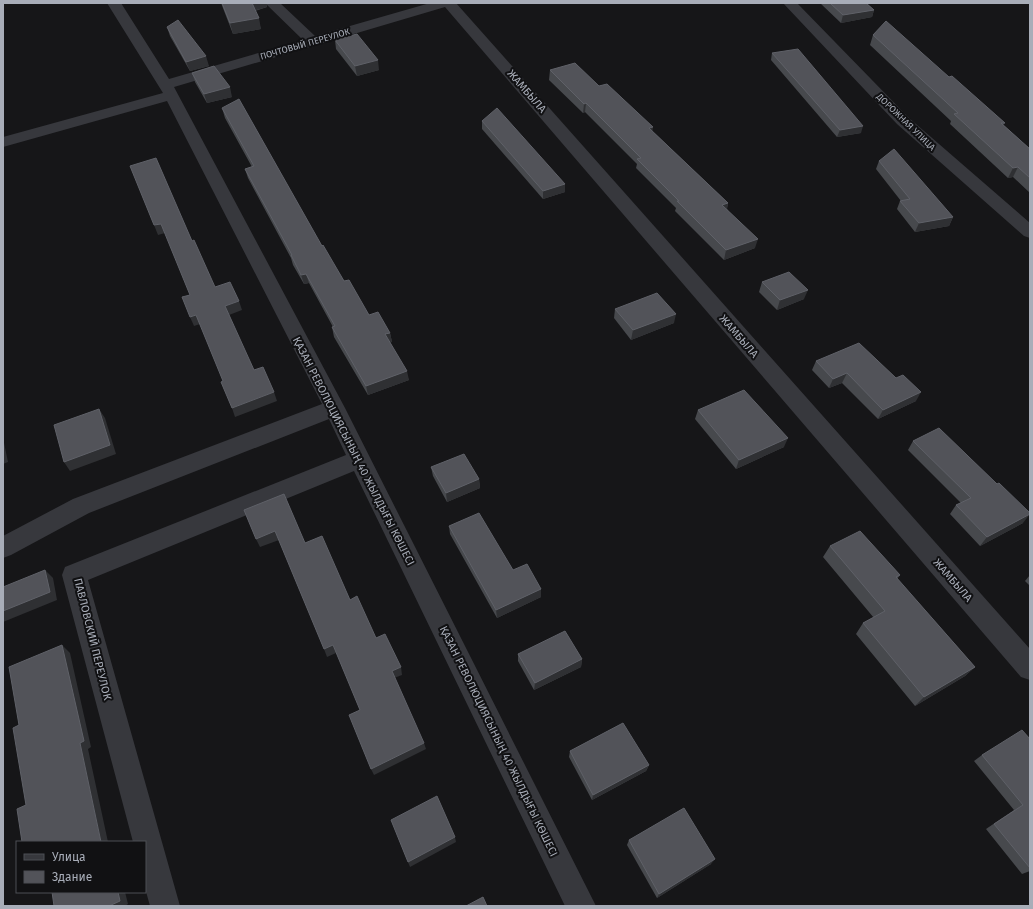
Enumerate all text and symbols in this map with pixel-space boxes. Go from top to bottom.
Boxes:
street label: ПОЧТОВЫЙ ПЕРЕУЛОК [259,25,352,62]
street label: ЖАМБЫЛА [504,67,549,116]
street label: ДОРОЖНАЯ УЛИЦА [874,91,938,153]
street label: ЖАМБЫЛА [716,312,761,361]
street label: ҚАЗАН РЕВОЛЮЦИЯСЫНЫҢ 40 ЖЫЛДЫҒЫ КӨШЕСІ [290,335,417,568]
street label: ЖАМБЫЛА [930,556,975,605]
street label: ПАВЛОВСКИЙ ПЕРЕУЛОК [71,577,114,702]
street label: ҚАЗАН РЕВОЛЮЦИЯСЫНЫҢ 40 ЖЫЛДЫҒЫ КӨШЕСІ [437,624,560,859]
legend [16,841,146,893]
text: Улица [52,850,86,864]
text: Здание [52,870,92,884]

